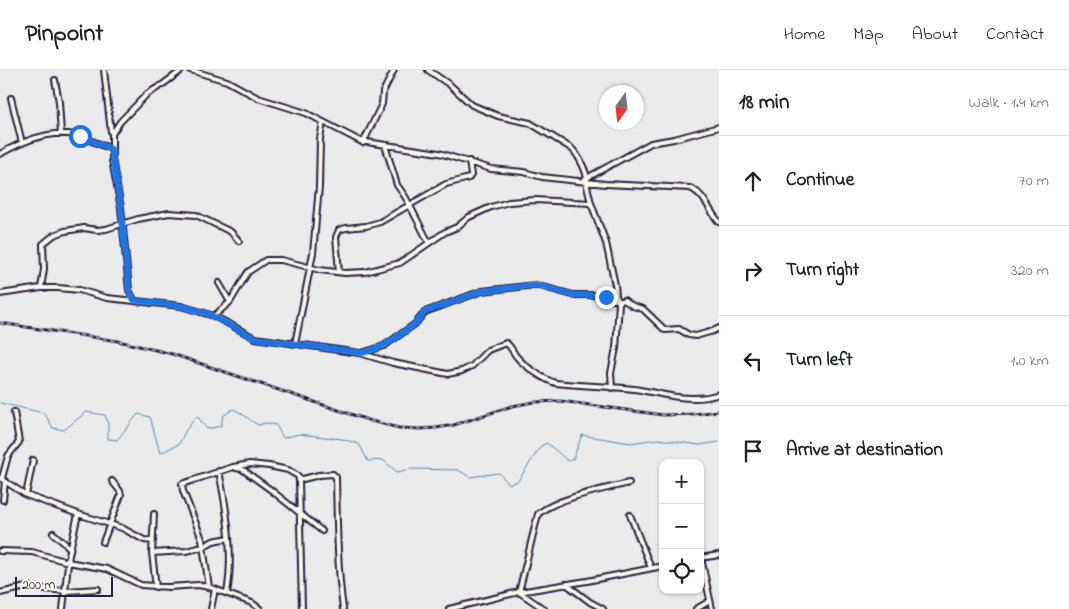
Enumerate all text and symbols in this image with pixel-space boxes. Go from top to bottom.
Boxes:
text: Pinpoint [25,17,103,52]
text: Home [784,22,825,48]
text: Map [853,22,884,48]
text: About [912,22,958,48]
text: Contact [986,22,1044,48]
north arrow [599,85,644,130]
text: 18 min [739,88,789,118]
text: Walk · 1.4 km [968,91,1049,115]
route start [69,125,92,148]
icon: ahead [739,167,767,195]
text: Continue [786,167,854,194]
text: 70 m [1019,169,1049,193]
icon: right [739,257,767,285]
text: Turn right [786,257,859,284]
text: 320 m [1011,259,1049,283]
route end [595,286,618,309]
icon: left [739,347,767,375]
text: Turn left [786,347,853,374]
text: 1.0 km [1010,349,1049,373]
icon: arrive [739,437,767,465]
text: Arrive at destination [786,437,943,464]
map controls [659,459,704,594]
button: + [659,459,704,504]
button: − [659,504,704,549]
button: locate [659,549,704,594]
scale bar [15,574,112,597]
text: 200 m [22,575,55,596]

